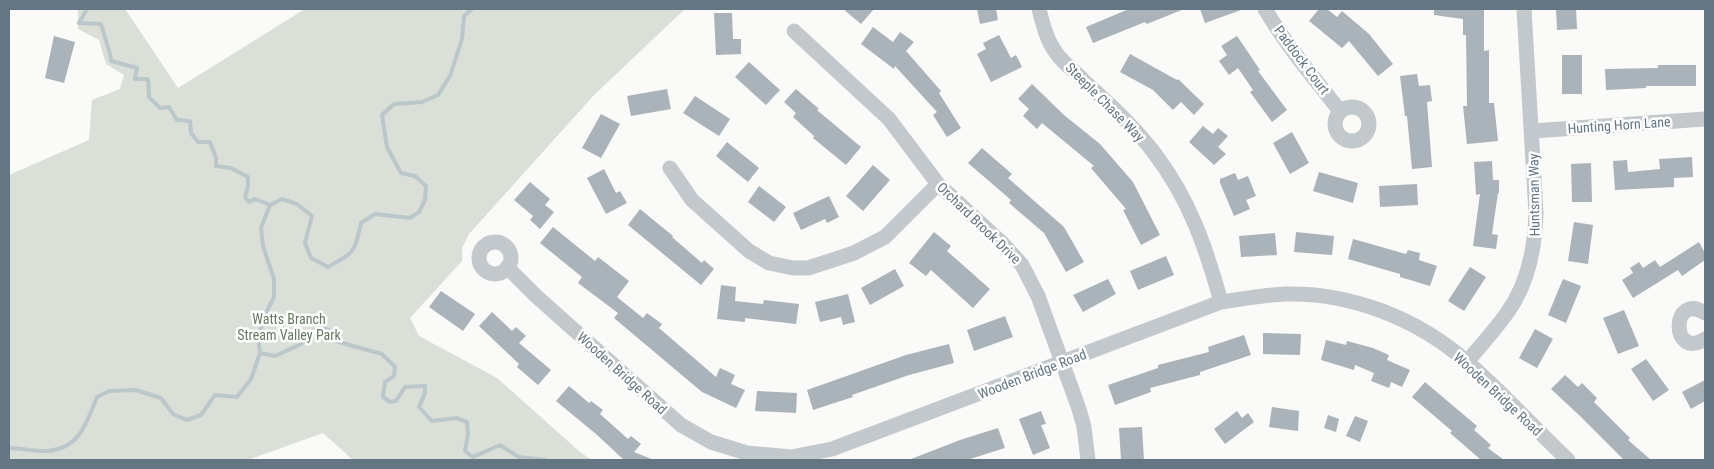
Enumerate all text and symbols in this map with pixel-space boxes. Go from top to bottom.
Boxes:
street label: Paddock Court [1271,23,1333,97]
street label: Steeple Chase Way [1062,59,1148,145]
street label: Hunting Horn Lane [1567,113,1671,137]
street label: Huntsman Way [1525,153,1543,237]
street label: Orchard Brook Drive [934,179,1024,267]
park label: Watts Branch Stream Valley Park [237,311,342,343]
street label: Wooden Bridge Road [574,329,670,417]
street label: Wooden Bridge Road [976,346,1088,402]
street label: Wooden Bridge Road [1451,349,1545,439]

